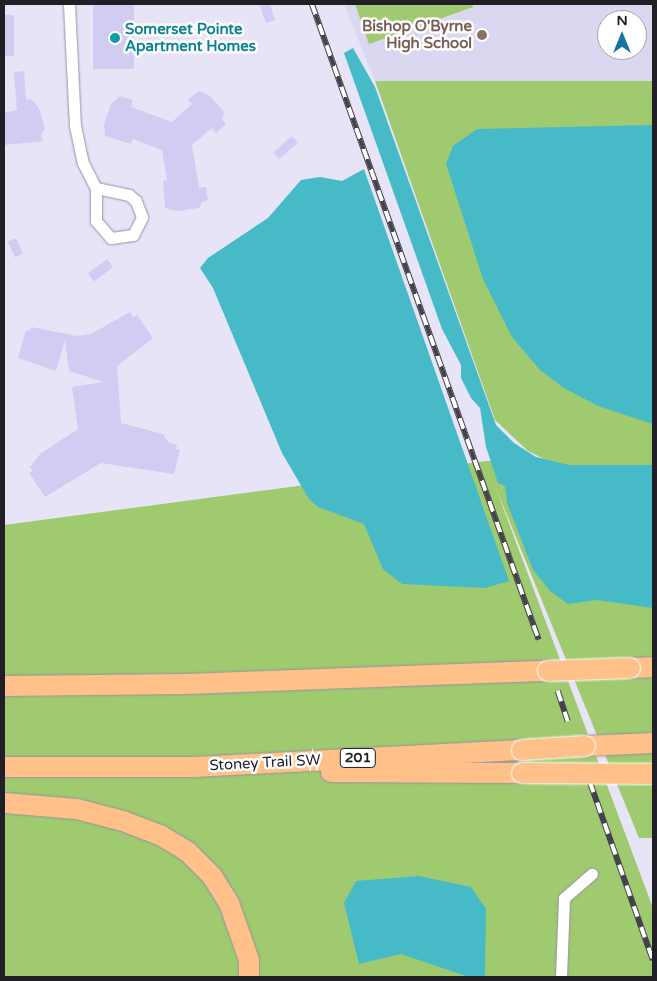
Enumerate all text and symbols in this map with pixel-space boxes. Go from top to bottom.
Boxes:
north arrow [597,10,647,60]
text: N [616,12,628,29]
place label: Bishop O'Byrne High School [362,17,472,52]
place label: Somerset Pointe Apartment Homes [125,20,256,55]
marker: Bishop O'Byrne High School [476,29,488,41]
marker: Somerset Pointe Apartment Homes [109,32,121,44]
road number: 201 [339,746,377,770]
street label: Stoney Trail SW [209,751,321,775]

